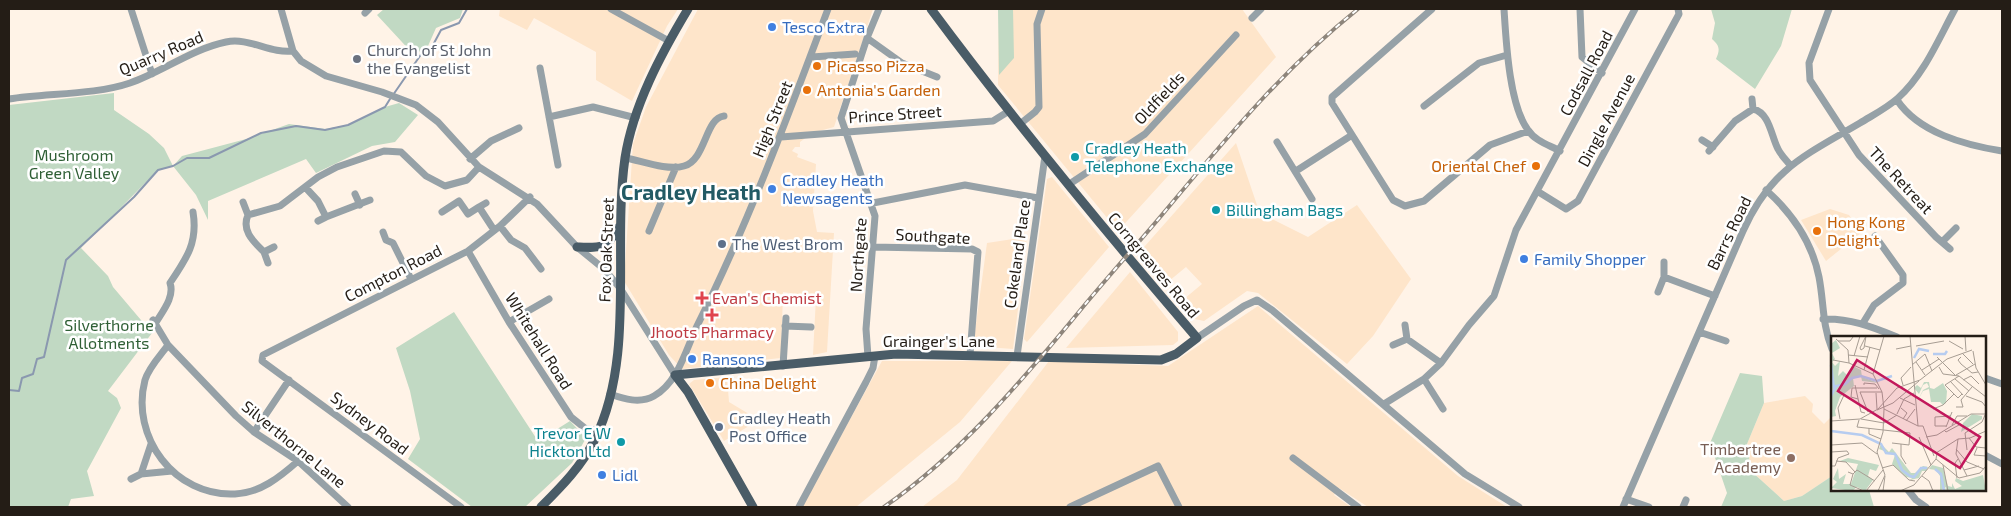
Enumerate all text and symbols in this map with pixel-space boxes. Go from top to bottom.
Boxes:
place label: Tesco Extra [782,17,865,36]
marker: Tesco Extra [766,21,778,33]
street label: Quarry Road [116,26,206,80]
street label: Codsall Road [1555,27,1616,119]
place label: Church of St John the Evangelist [367,40,491,77]
marker: Church of St John the Evangelist [351,53,363,65]
place label: Picasso Pizza [827,56,924,75]
marker: Picasso Pizza [811,60,823,72]
street label: Oldfields [1130,67,1188,128]
street label: Dingle Avenue [1573,70,1638,170]
street label: High Street [748,78,796,160]
place label: Antonia's Garden [817,80,941,99]
marker: Antonia's Garden [801,84,813,96]
street label: Prince Street [848,101,942,126]
place label: Cradley Heath Telephone Exchange [1085,138,1233,175]
street label: The Retreat [1865,142,1937,217]
park label: Mushroom Green Valley [29,145,120,182]
marker: Cradley Heath Telephone Exchange [1069,151,1081,163]
place label: Oriental Chef [1431,156,1527,175]
marker: Oriental Chef [1530,160,1542,172]
place label: Cradley Heath Newsagents [782,170,884,207]
district label: Cradley Heath [621,179,761,205]
marker: Cradley Heath Newsagents [766,183,778,195]
street label: Barrs Road [1702,193,1755,273]
street label: Fox Oak Street [594,197,617,303]
street label: Cokeland Place [999,198,1034,309]
place label: Billingham Bags [1226,200,1343,219]
marker: Billingham Bags [1210,204,1222,216]
street label: Corngreaves Road [1105,208,1204,321]
place label: Hong Kong Delight [1827,212,1905,249]
street label: Northgate [845,217,870,293]
street label: Southgate [895,224,971,247]
marker: Hong Kong Delight [1811,225,1823,237]
place label: The West Brom [732,234,843,253]
marker: The West Brom [716,238,728,250]
street label: Compton Road [341,240,444,305]
place label: Family Shopper [1534,249,1647,268]
marker: Family Shopper [1518,253,1530,265]
place label: Evan's Chemist [712,288,822,307]
street label: Whitehall Road [502,289,577,393]
marker: Evan's Chemist [696,292,708,304]
marker: Jhoots Pharmacy [706,309,718,321]
park label: Silverthorne Allotments [64,315,154,352]
place label: Jhoots Pharmacy [650,322,774,341]
street label: Grainger's Lane [883,331,995,350]
inset map [1831,336,1986,491]
place label: Ransons [702,349,765,368]
marker: Ransons [686,353,698,365]
place label: China Delight [720,373,816,392]
marker: China Delight [704,377,716,389]
street label: Sydney Road [328,387,413,458]
street label: Silverthorne Lane [239,396,350,491]
place label: Cradley Heath Post Office [729,408,831,445]
marker: Cradley Heath Post Office [713,421,725,433]
place label: Trevor E W Hickton Ltd [529,423,611,460]
marker: Trevor E W Hickton Ltd [615,436,627,448]
place label: Timbertree Academy [1700,439,1782,476]
marker: Timbertree Academy [1785,452,1797,464]
place label: Lidl [612,465,638,484]
marker: Lidl [596,469,608,481]

